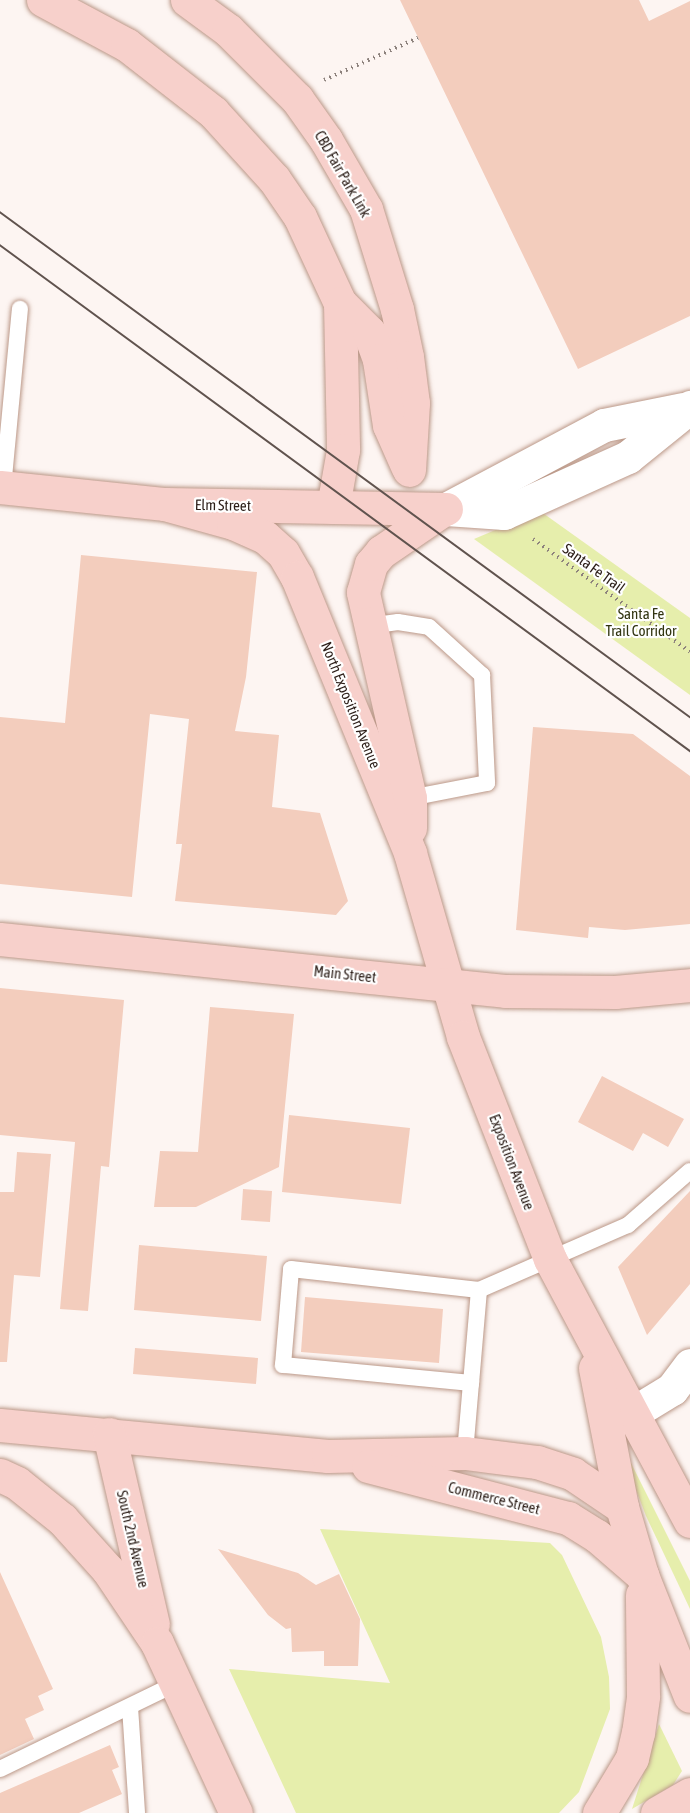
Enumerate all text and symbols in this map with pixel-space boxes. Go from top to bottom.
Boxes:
street label: CBD Fair Park Link [311,127,375,221]
street label: Elm Street [195,496,251,514]
street label: Santa Fe Trail [559,539,629,597]
park label: Santa Fe Trail Corridor [606,604,676,639]
street label: North Exposition Avenue [317,639,385,771]
street label: Main Street [313,962,377,986]
street label: Exposition Avenue [485,1112,539,1212]
street label: Commerce Street [446,1478,542,1518]
street label: South 2nd Avenue [113,1489,153,1589]

